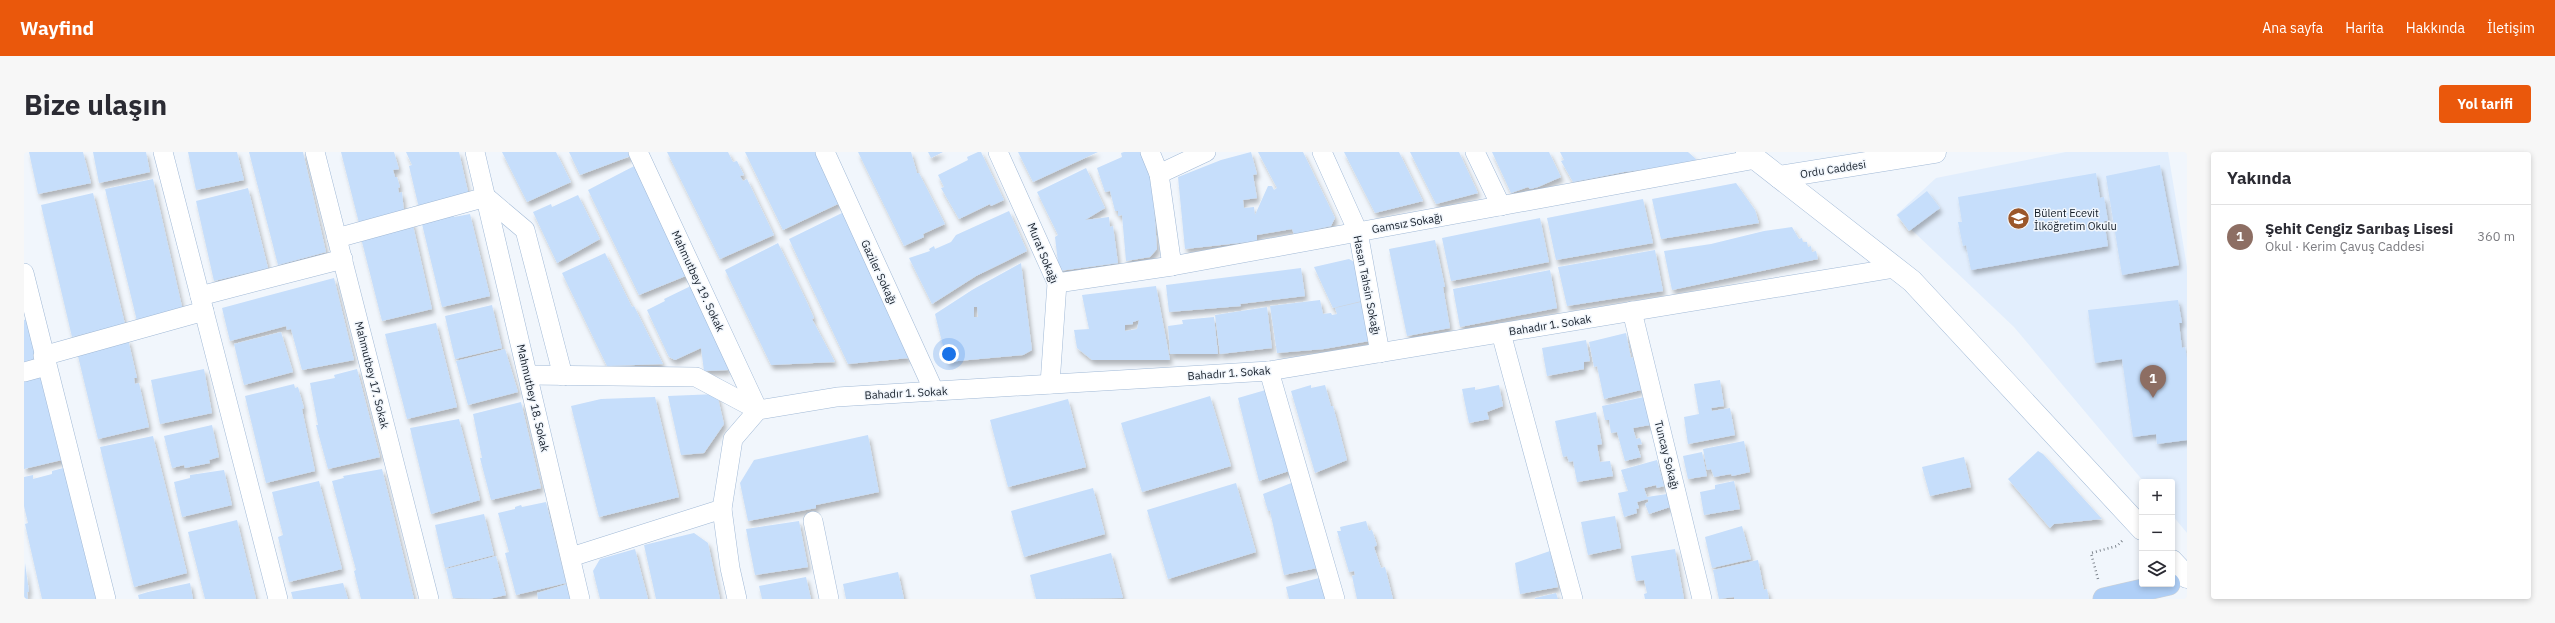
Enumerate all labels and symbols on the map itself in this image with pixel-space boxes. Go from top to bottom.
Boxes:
street label: Ordu Caddesi [1799,157,1867,181]
school or university icon: Bülent Ecevit İlköğretim Okulu [2005,206,2031,232]
place label: Bülent Ecevit İlköğretim Okulu [2034,206,2117,233]
street label: Gamsız Sokağı [1370,210,1444,236]
street label: Murat Sokağı [1024,221,1062,285]
street label: Mahmutbey 19. Sokak [668,228,728,334]
street label: Hasan Tahsin Sokağı [1350,234,1384,336]
street label: Gaziler Sokağı [858,237,900,307]
street label: Bahadır 1. Sokak [1508,312,1592,338]
street label: Mahmutbey 17. Sokak [352,320,392,430]
street label: Mahmutbey 18. Sokak [514,343,552,453]
your location [939,344,959,364]
street label: Bahadır 1. Sokak [1187,363,1271,383]
pin: 1 [2140,365,2166,398]
street label: Bahadır 1. Sokak [864,384,948,402]
street label: Tuncay Sokağı [1652,419,1682,491]

